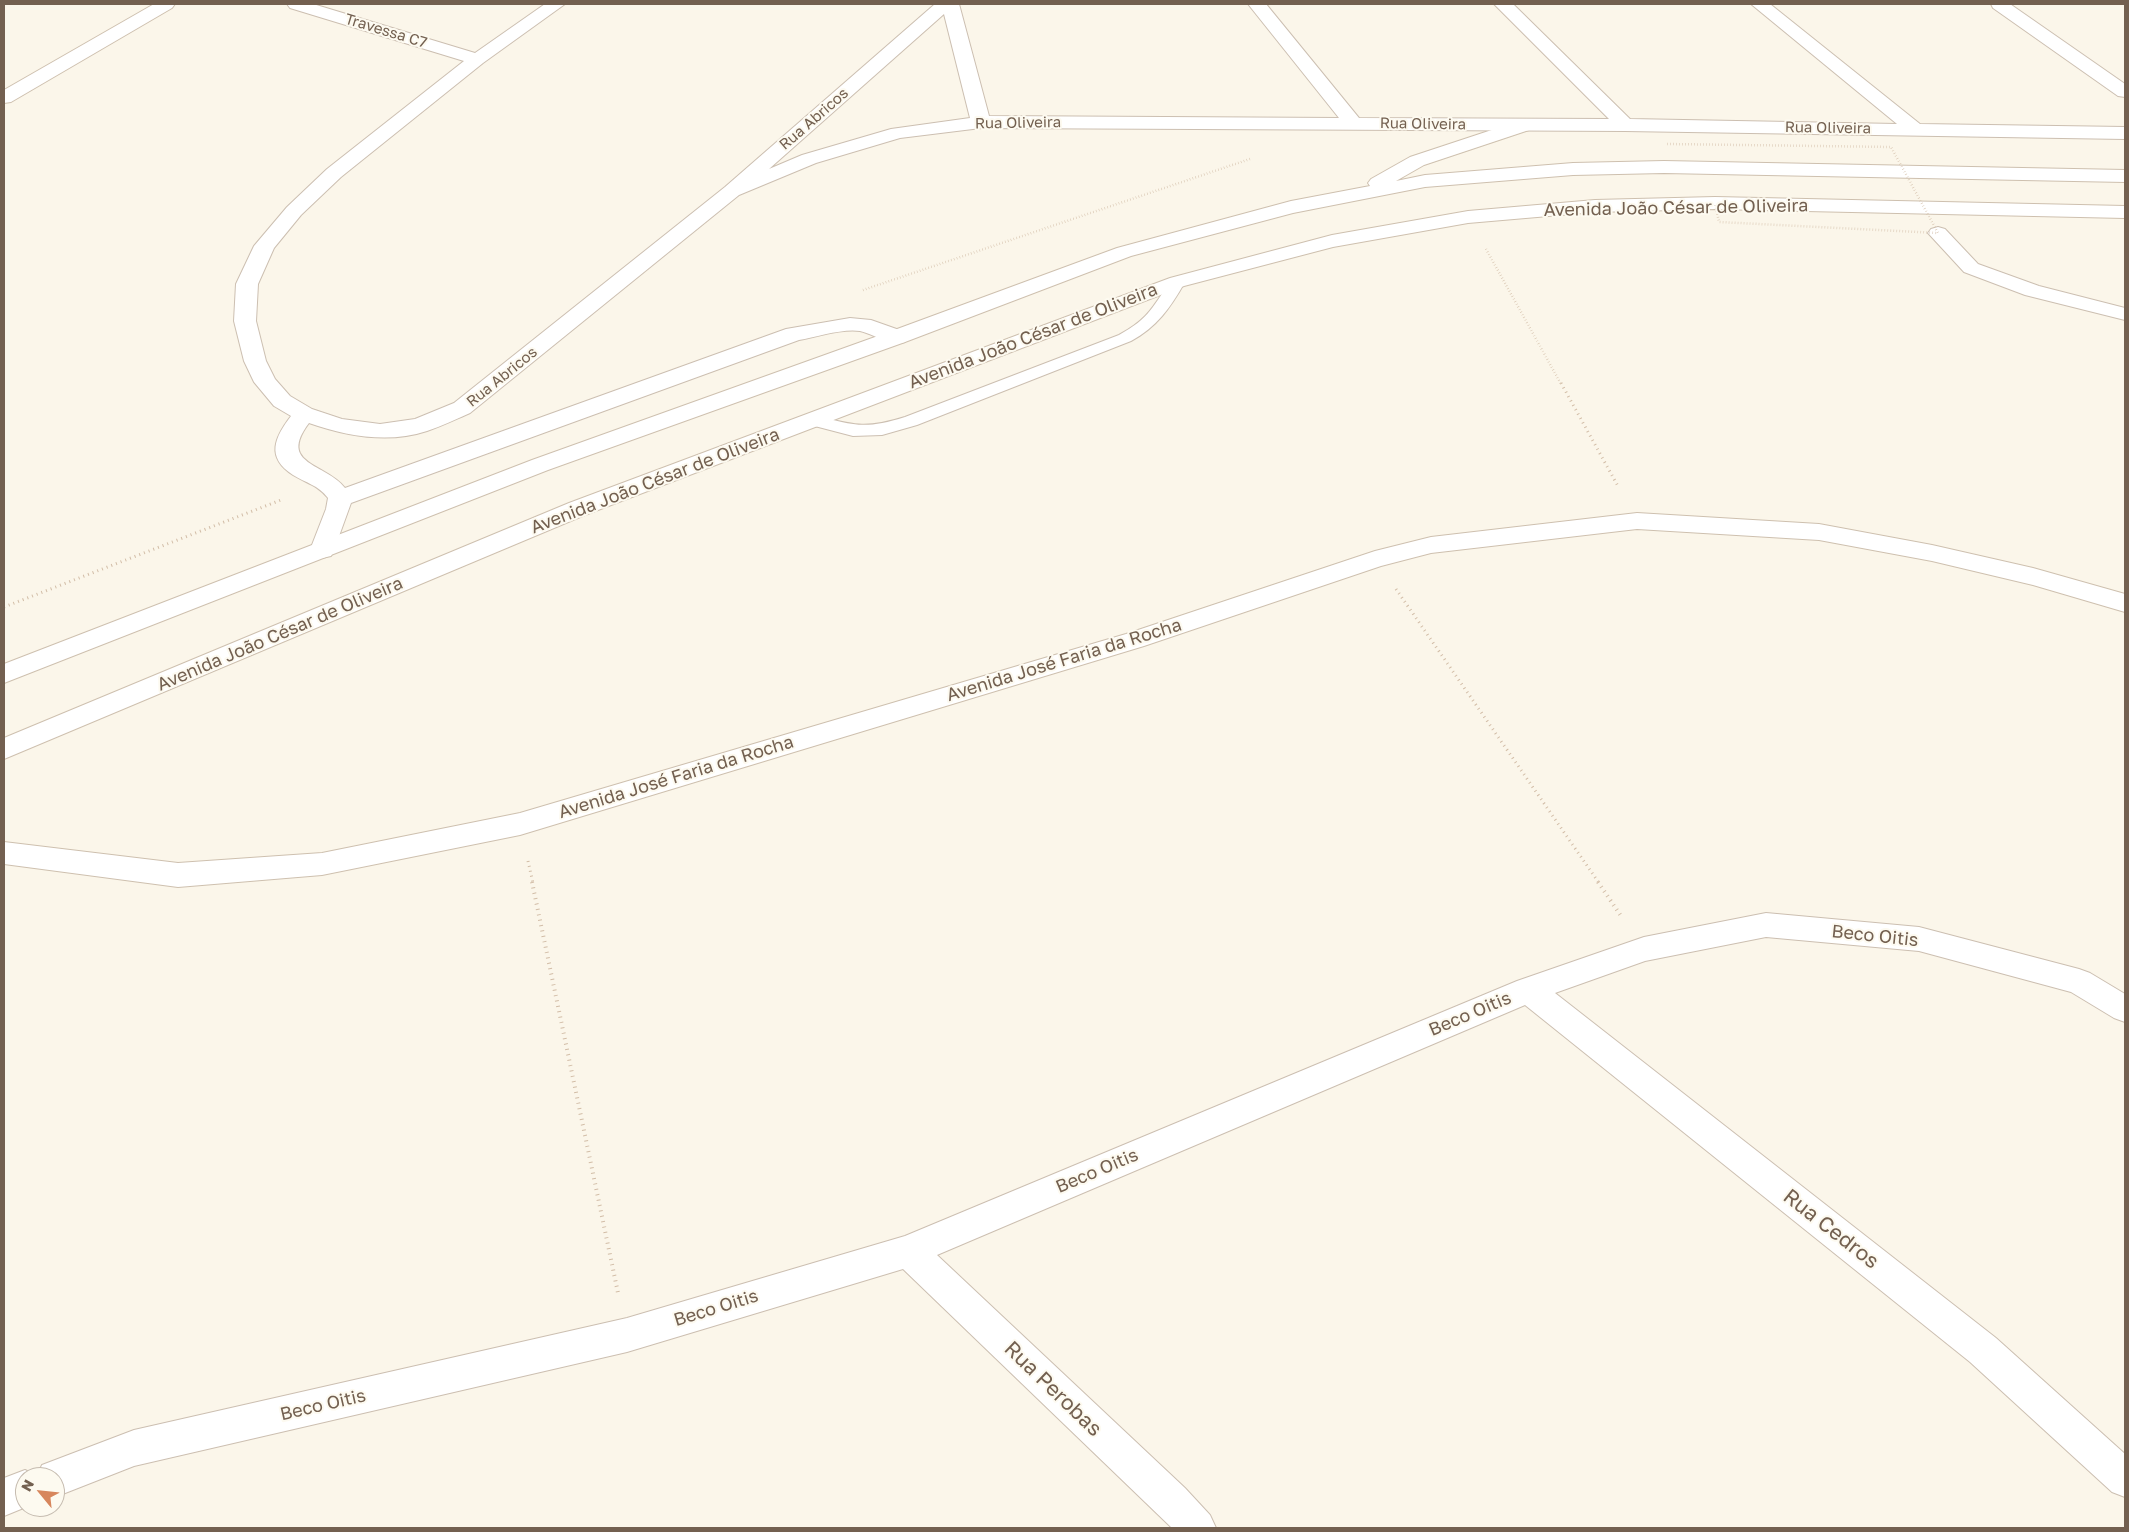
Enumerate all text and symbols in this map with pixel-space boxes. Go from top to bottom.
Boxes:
street label: Travessa C7 [343,10,429,52]
street label: Rua Abricos [776,84,852,154]
street label: Rua Oliveira [975,113,1061,133]
street label: Rua Oliveira [1380,114,1466,134]
street label: Rua Oliveira [1785,118,1871,138]
street label: Avenida João César de Oliveira [1543,195,1809,221]
street label: Avenida João César de Oliveira [905,278,1161,394]
street label: Rua Abricos [463,343,541,411]
street label: Avenida João César de Oliveira [527,423,783,539]
street label: Avenida João César de Oliveira [154,572,406,696]
street label: Avenida José Faria da Rocha [944,614,1184,706]
street label: Avenida José Faria da Rocha [556,731,796,823]
street label: Beco Oitis [1830,921,1920,951]
street label: Beco Oitis [1426,987,1514,1041]
street label: Beco Oitis [1053,1144,1141,1198]
street label: Rua Cedros [1778,1184,1884,1274]
street label: Beco Oitis [671,1285,761,1331]
street label: Rua Perobas [999,1336,1107,1442]
street label: Beco Oitis [278,1385,368,1425]
north arrow [15,1467,65,1517]
text: N [17,1477,37,1494]

